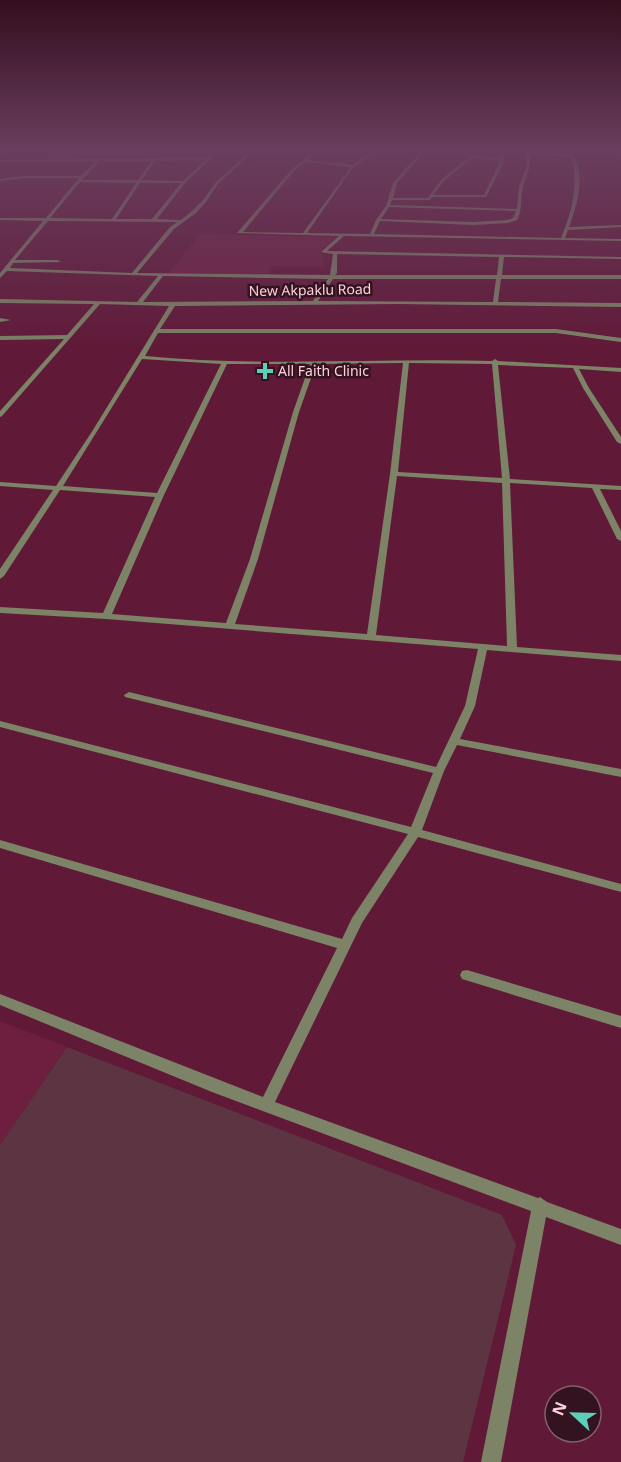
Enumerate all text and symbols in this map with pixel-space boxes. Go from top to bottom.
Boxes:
street label: New Akpaklu Road [248,279,372,300]
place label: All Faith Clinic [278,361,369,380]
marker: All Faith Clinic [256,362,274,380]
north arrow [543,1384,603,1444]
text: N [546,1398,572,1419]

